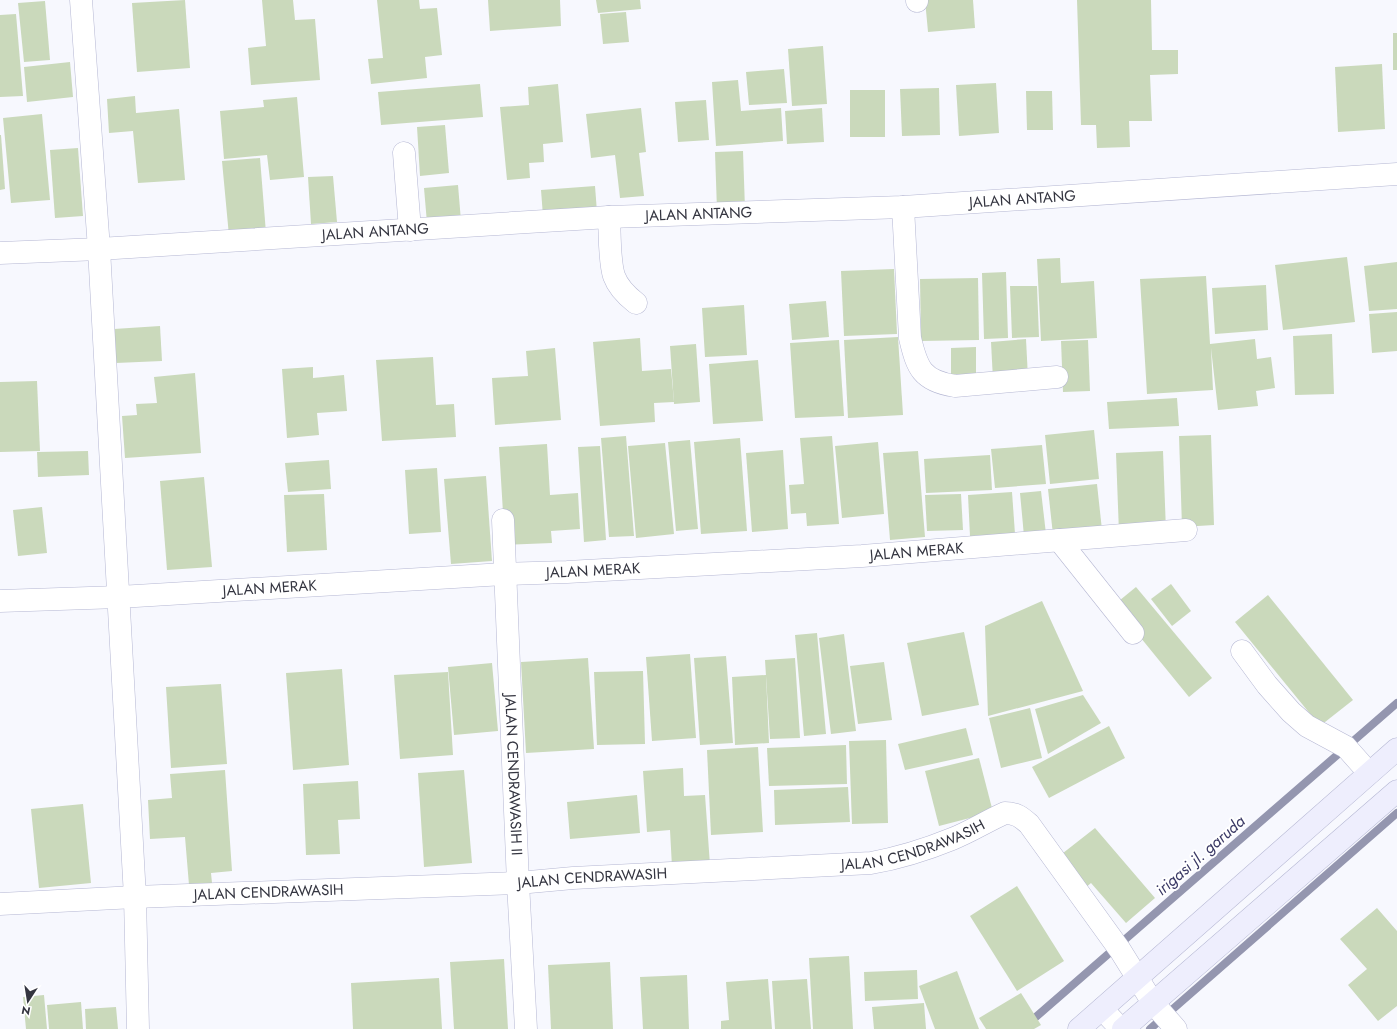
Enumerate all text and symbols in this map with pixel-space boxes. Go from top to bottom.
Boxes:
street label: JALAN ANTANG [966,184,1077,214]
street label: JALAN ANTANG [643,201,753,227]
street label: JALAN ANTANG [319,217,429,246]
street label: JALAN MERAK [867,537,965,567]
street label: JALAN MERAK [544,557,641,584]
street label: JALAN MERAK [220,574,318,602]
street label: JALAN CENDRAWASIH II [499,692,528,856]
water label: irigasi jl. garuda [1151,810,1250,901]
street label: JALAN CENDRAWASIH [838,814,989,876]
street label: JALAN CENDRAWASIH [515,862,668,894]
street label: JALAN CENDRAWASIH [191,878,344,906]
north arrow [8,981,48,1021]
text: N [20,1002,32,1020]

